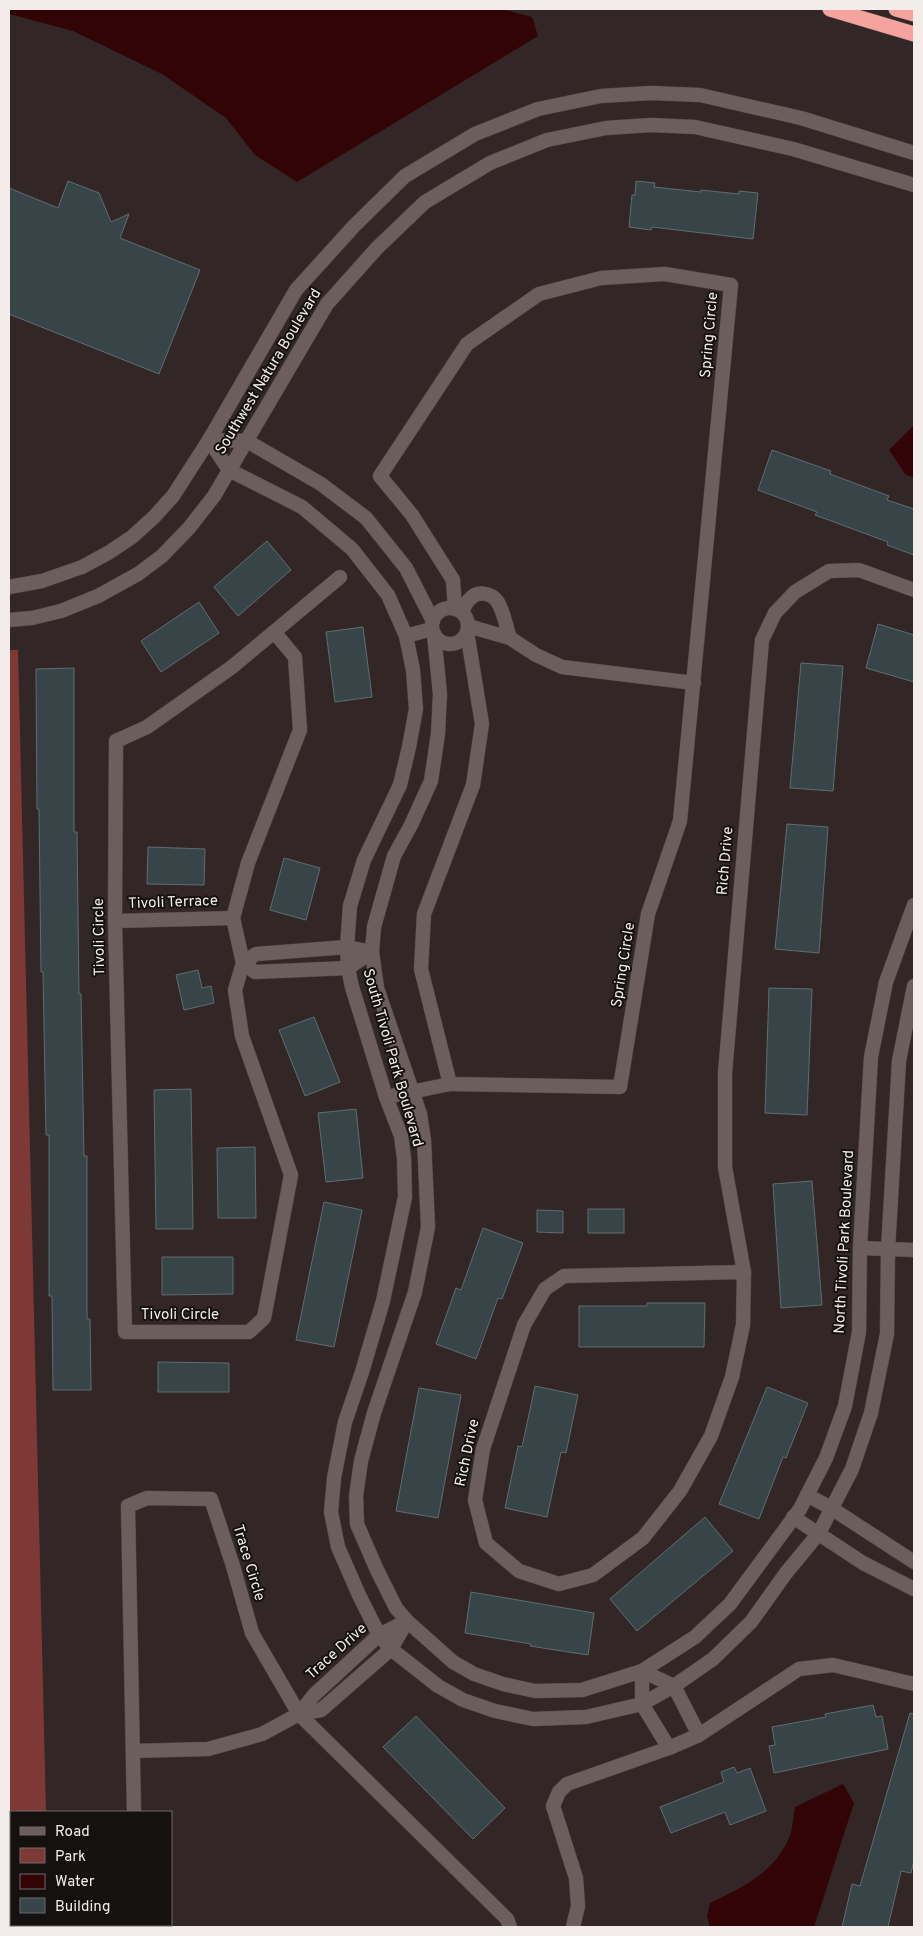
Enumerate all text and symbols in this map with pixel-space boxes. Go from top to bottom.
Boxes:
street label: Southwest Natura Boulevard [212,286,326,458]
street label: Spring Circle [697,291,723,379]
street label: Rich Drive [714,826,738,896]
street label: Tivoli Terrace [128,892,218,914]
street label: Tivoli Circle [90,898,110,976]
street label: Spring Circle [608,921,640,1009]
street label: South Tivoli Park Boulevard [357,967,427,1149]
street label: North Tivoli Park Boulevard [831,1150,859,1334]
street label: Tivoli Circle [141,1306,219,1325]
street label: Rich Drive [452,1417,484,1489]
street label: Trace Circle [227,1523,269,1603]
street label: Trace Drive [302,1620,372,1684]
legend [10,1811,172,1926]
text: Road [55,1823,90,1842]
text: Park [55,1848,86,1867]
text: Water [55,1873,95,1892]
text: Building [55,1898,110,1917]

